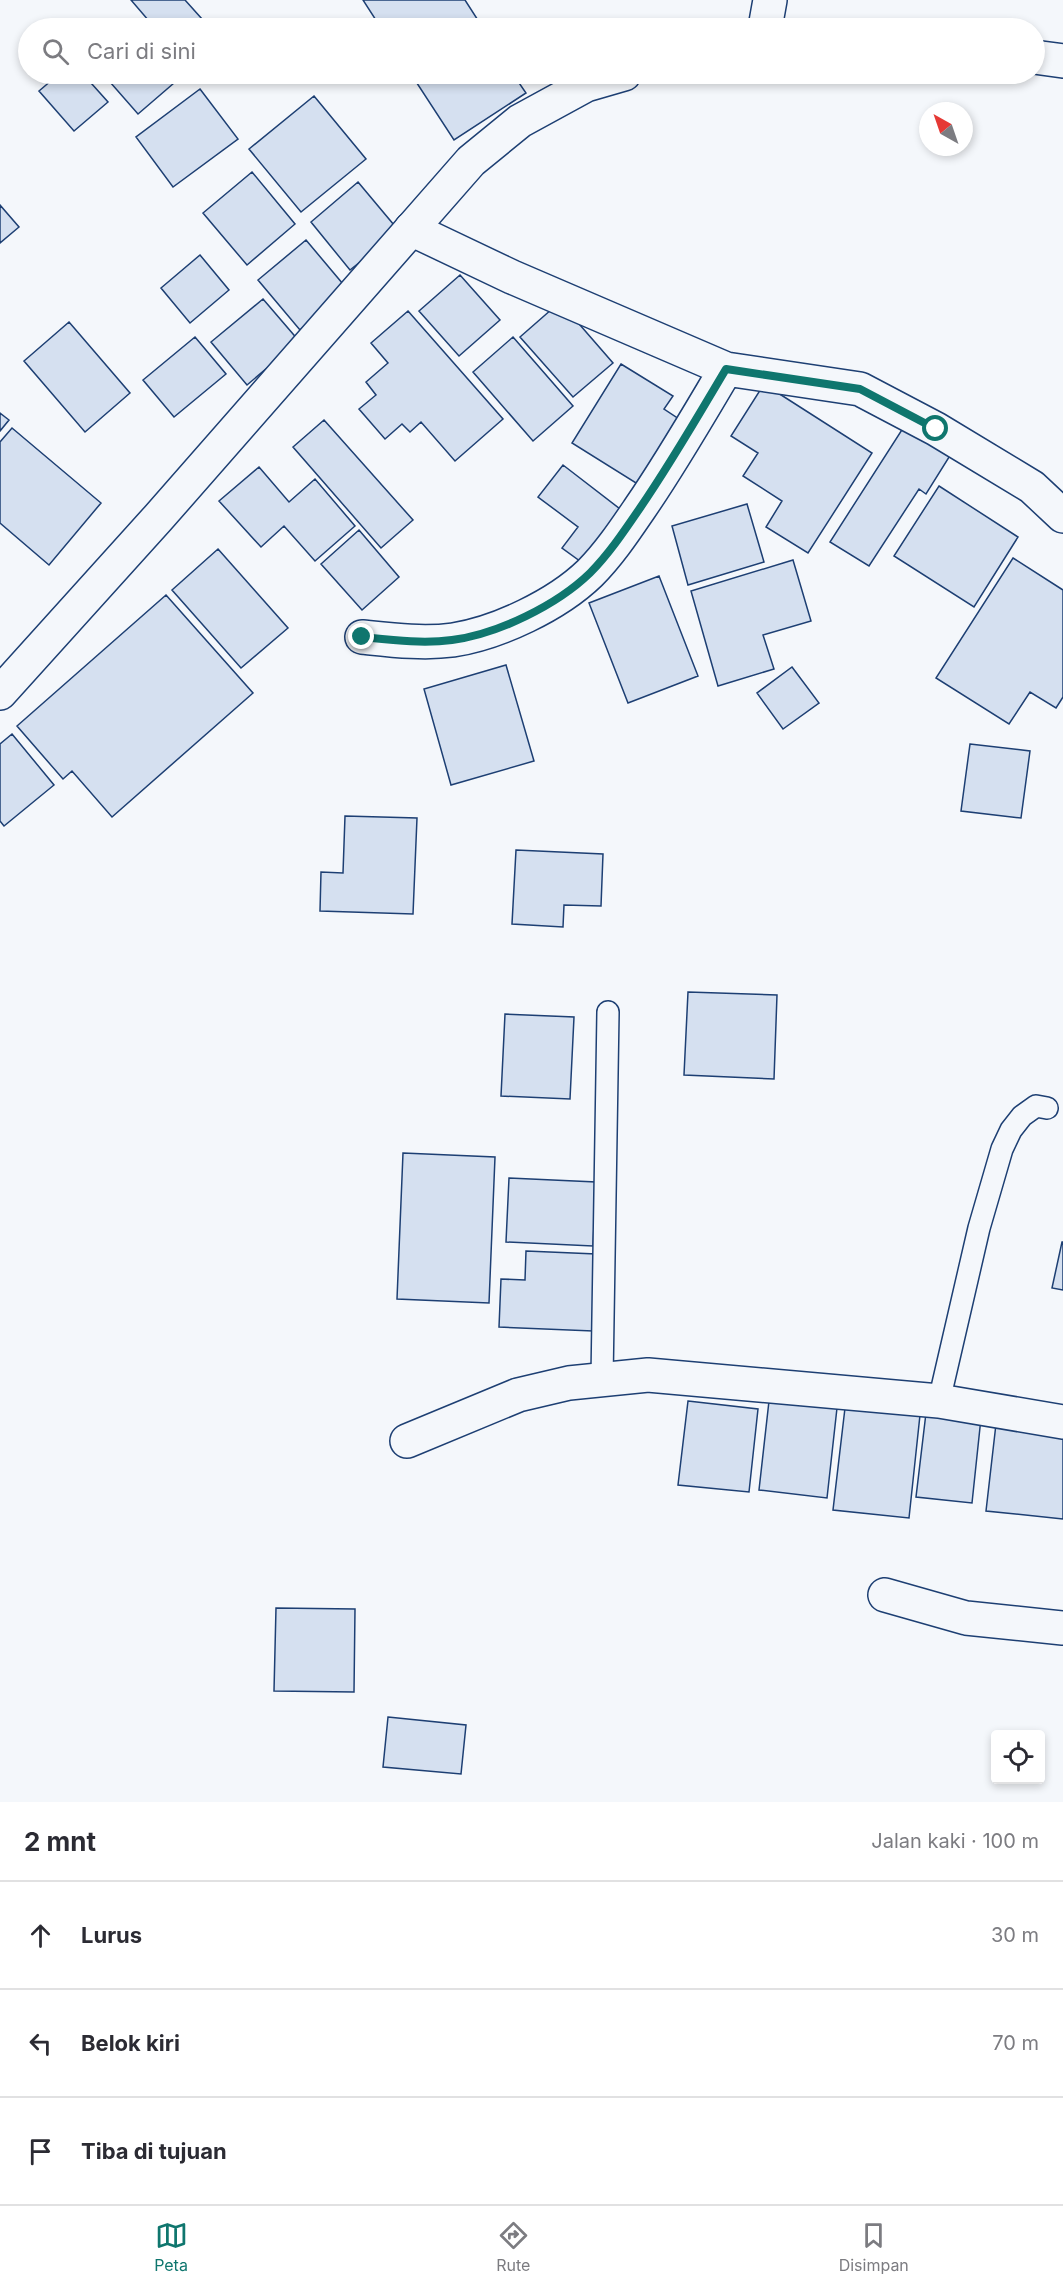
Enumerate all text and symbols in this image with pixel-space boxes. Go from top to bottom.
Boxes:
search box [18,18,1045,84]
icon: search [39,35,72,68]
text: Cari di sini [87,38,196,64]
north arrow [919,102,973,156]
route start [922,415,948,441]
route end [348,623,374,649]
map controls [991,1730,1045,1784]
button: locate [991,1730,1045,1784]
text: 2 mnt [24,1826,96,1857]
text: Jalan kaki · 100 m [871,1829,1039,1853]
icon: ahead [24,1919,57,1952]
text: Lurus [81,1922,142,1948]
text: 30 m [991,1923,1039,1947]
icon: left [24,2027,57,2060]
text: Belok kiri [81,2030,180,2056]
text: 70 m [992,2031,1039,2055]
icon: arrive [24,2135,57,2168]
text: Tiba di tujuan [81,2138,227,2164]
tab: Peta [154,2219,188,2275]
tab: Rute [496,2219,530,2275]
tab: Disimpan [839,2219,909,2275]

